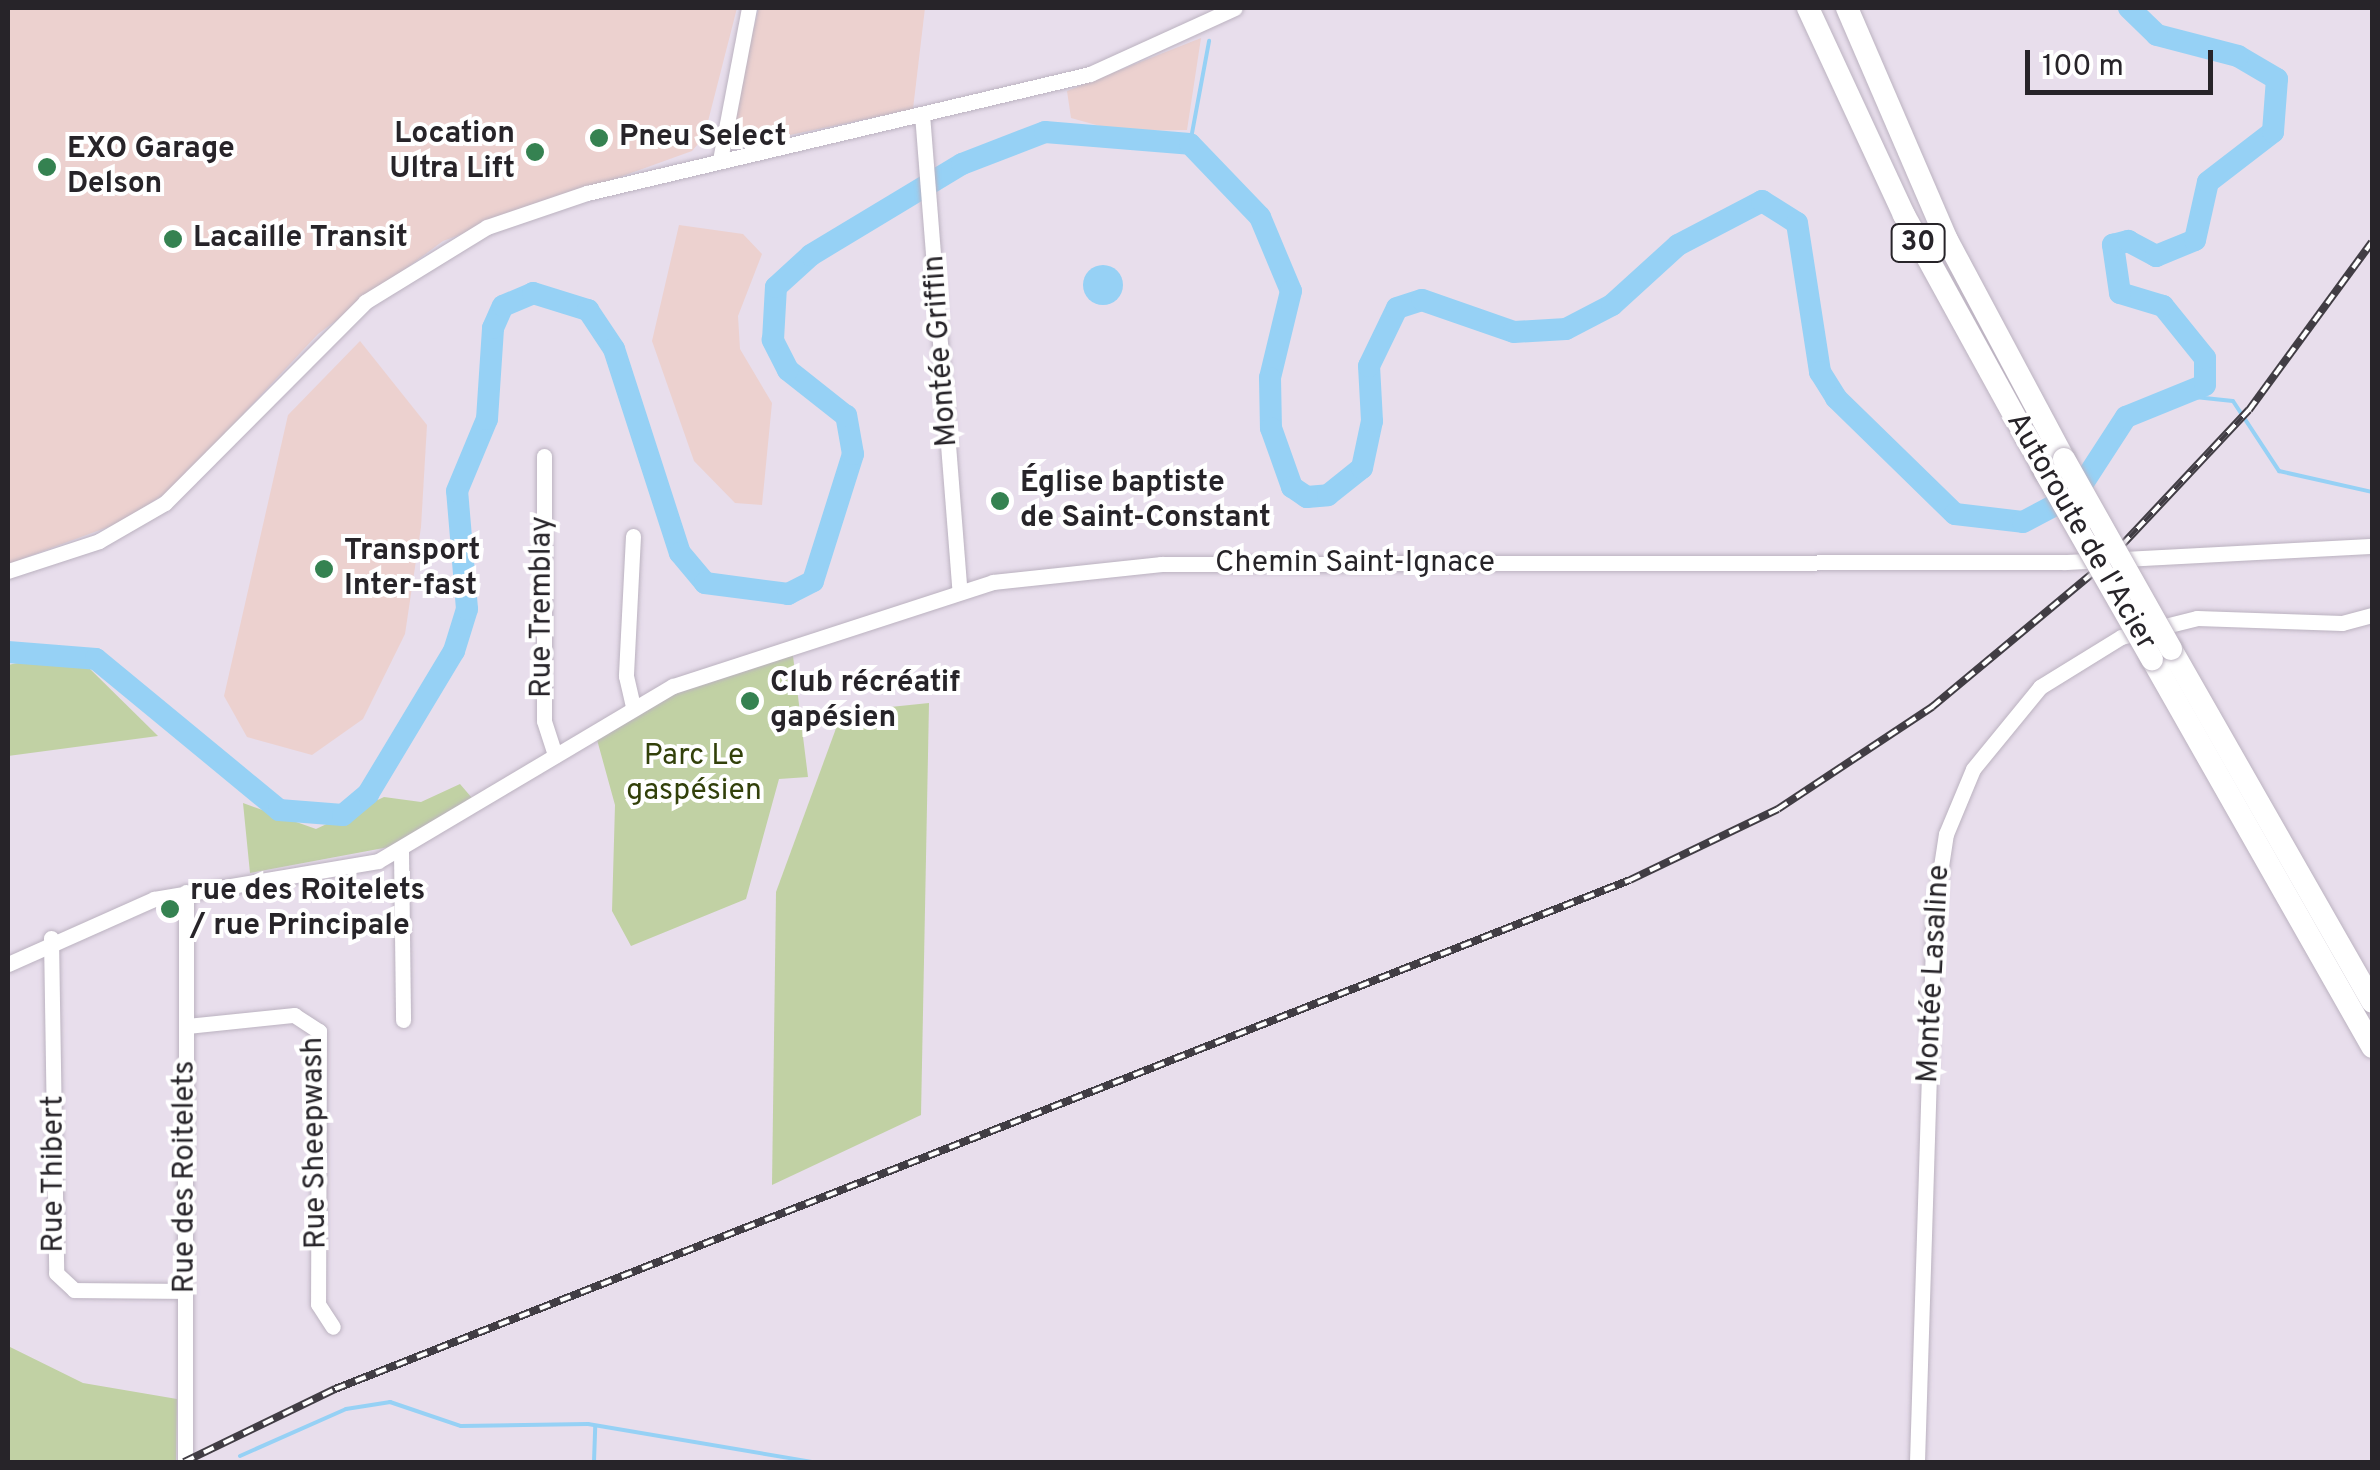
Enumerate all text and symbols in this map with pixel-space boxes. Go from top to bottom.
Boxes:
scale bar [2030,30,2218,92]
text: 100 m [2042,49,2124,86]
place label: Location Ultra Lift [389,117,515,188]
place label: Pneu Select [619,120,786,156]
marker: Pneu Select [588,127,610,149]
place label: EXO Garage Delson [67,132,235,202]
marker: Location Ultra Lift [524,141,546,163]
marker: EXO Garage Delson [36,156,58,178]
road number: 30 [1890,220,1946,266]
place label: Lacaille Transit [193,221,408,257]
marker: Lacaille Transit [162,228,184,250]
street label: Montée Griffin [917,254,967,448]
street label: Autoroute de l'Acier [1997,407,2163,657]
place label: Église baptiste de Saint-Constant [1020,466,1271,536]
marker: Église baptiste de Saint-Constant [989,490,1011,512]
street label: Rue Tremblay [525,515,561,699]
place label: Transport Inter-fast [344,534,480,604]
street label: Chemin Saint-Ignace [1215,546,1495,582]
marker: Transport Inter-fast [313,558,335,580]
place label: Club récréatif gapésien [770,666,960,736]
marker: Club récréatif gapésien [739,690,761,712]
park label: Parc Le gaspésien [626,739,762,810]
street label: Montée Lasaline [1911,864,1959,1084]
place label: rue des Roitelets / rue Principale [190,874,425,944]
marker: rue des Roitelets / rue Principale [159,898,181,920]
street label: Rue Sheepwash [296,1037,336,1249]
street label: Rue des Roitelets [168,1061,204,1293]
street label: Rue Thibert [37,1095,73,1253]

